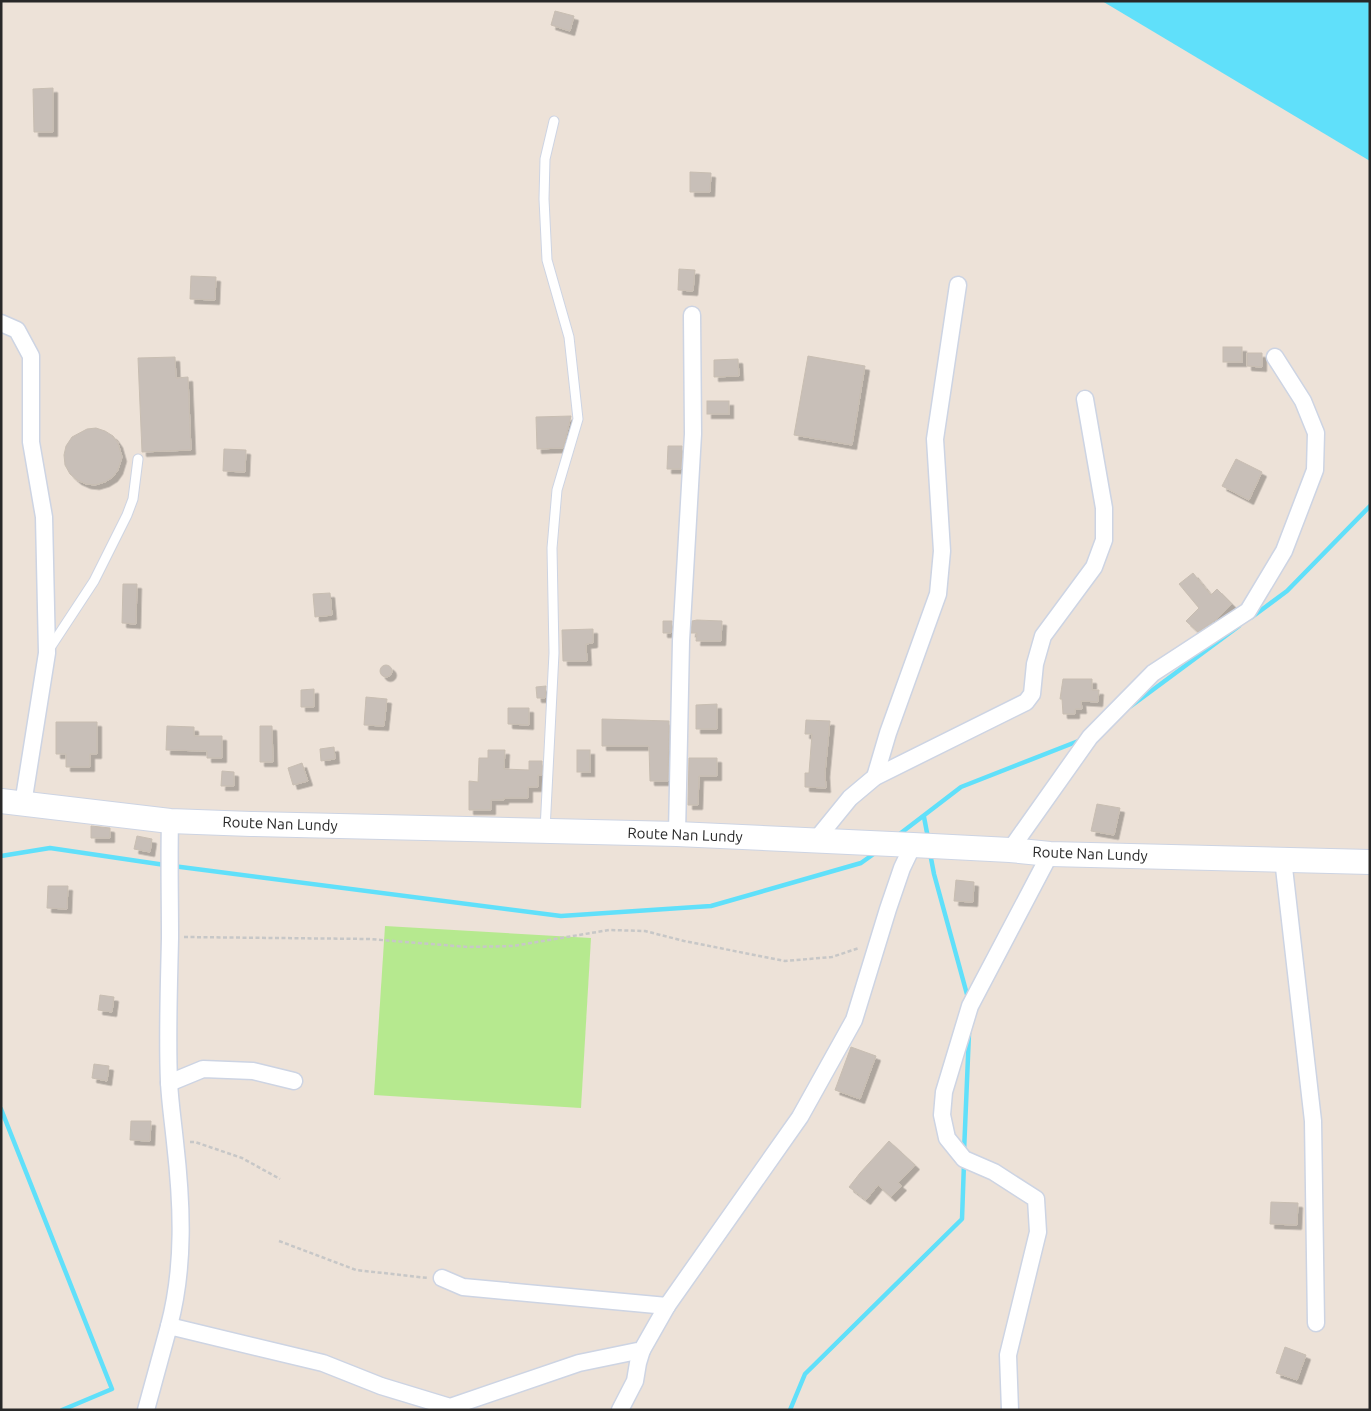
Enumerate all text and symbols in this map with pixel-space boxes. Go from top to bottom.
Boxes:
street label: Route Nan Lundy [222,813,338,834]
street label: Route Nan Lundy [627,824,743,845]
street label: Route Nan Lundy [1032,843,1148,864]

